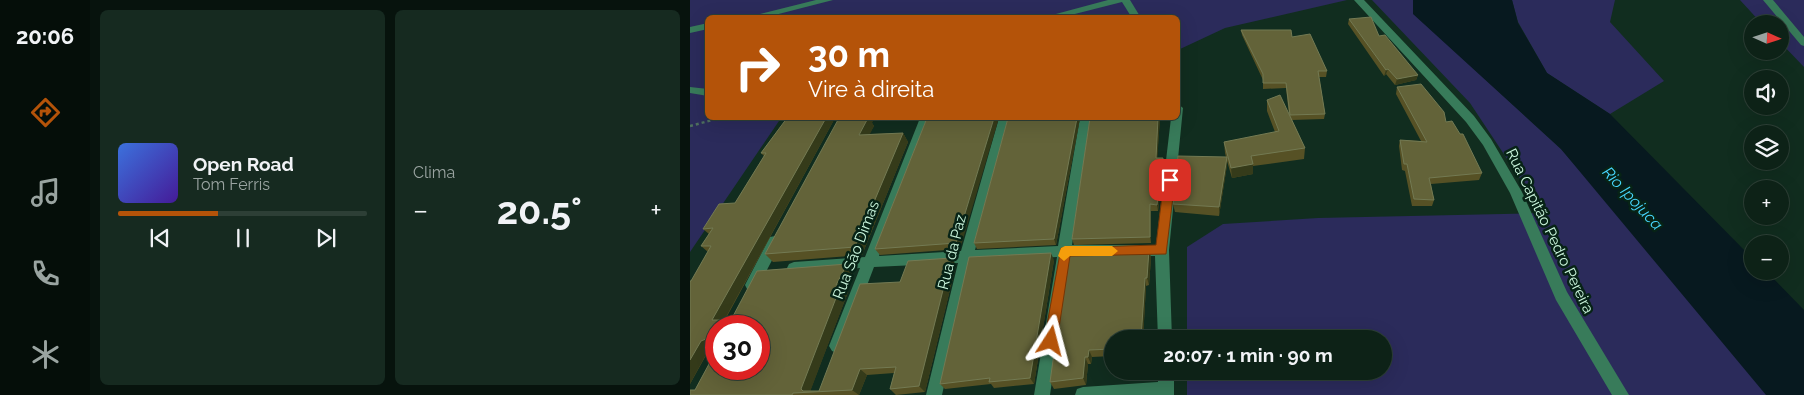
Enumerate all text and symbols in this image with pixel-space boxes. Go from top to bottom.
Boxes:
north arrow [1744,15,1789,60]
map controls [1744,15,1789,280]
text: 20:06 [16,23,74,49]
text: 30 m [808,34,890,75]
icon: right [725,35,790,100]
button: sound [1744,70,1789,115]
text: Vire à direita [808,76,934,102]
icon: directions [28,95,63,130]
button: layers [1744,125,1789,170]
street label: Rua Capitão Pedro Pereira [1502,146,1598,316]
text: Open Road [193,153,294,175]
pin [1149,159,1191,201]
text: Clima [413,163,455,182]
water label: Rio Ipojuca [1599,163,1667,234]
icon: arrive [1156,166,1184,194]
icon: music [28,175,63,210]
text: Tom Ferris [193,175,270,194]
button: + [1744,180,1789,225]
text: 20.5° [497,188,582,233]
text: − [413,194,428,227]
text: + [650,194,662,227]
street label: Rua São Dimas [829,198,883,302]
street label: Rua da Paz [934,213,970,291]
icon: previous [146,224,174,252]
icon: pause [229,224,257,252]
icon: next [312,224,340,252]
button: − [1744,235,1789,280]
icon: phone [28,256,63,291]
position arrow [1024,314,1076,366]
speed limit sign: 30 [705,315,770,380]
icon: climate [28,337,63,372]
text: 20:07 · 1 min · 90 m [1163,344,1333,366]

